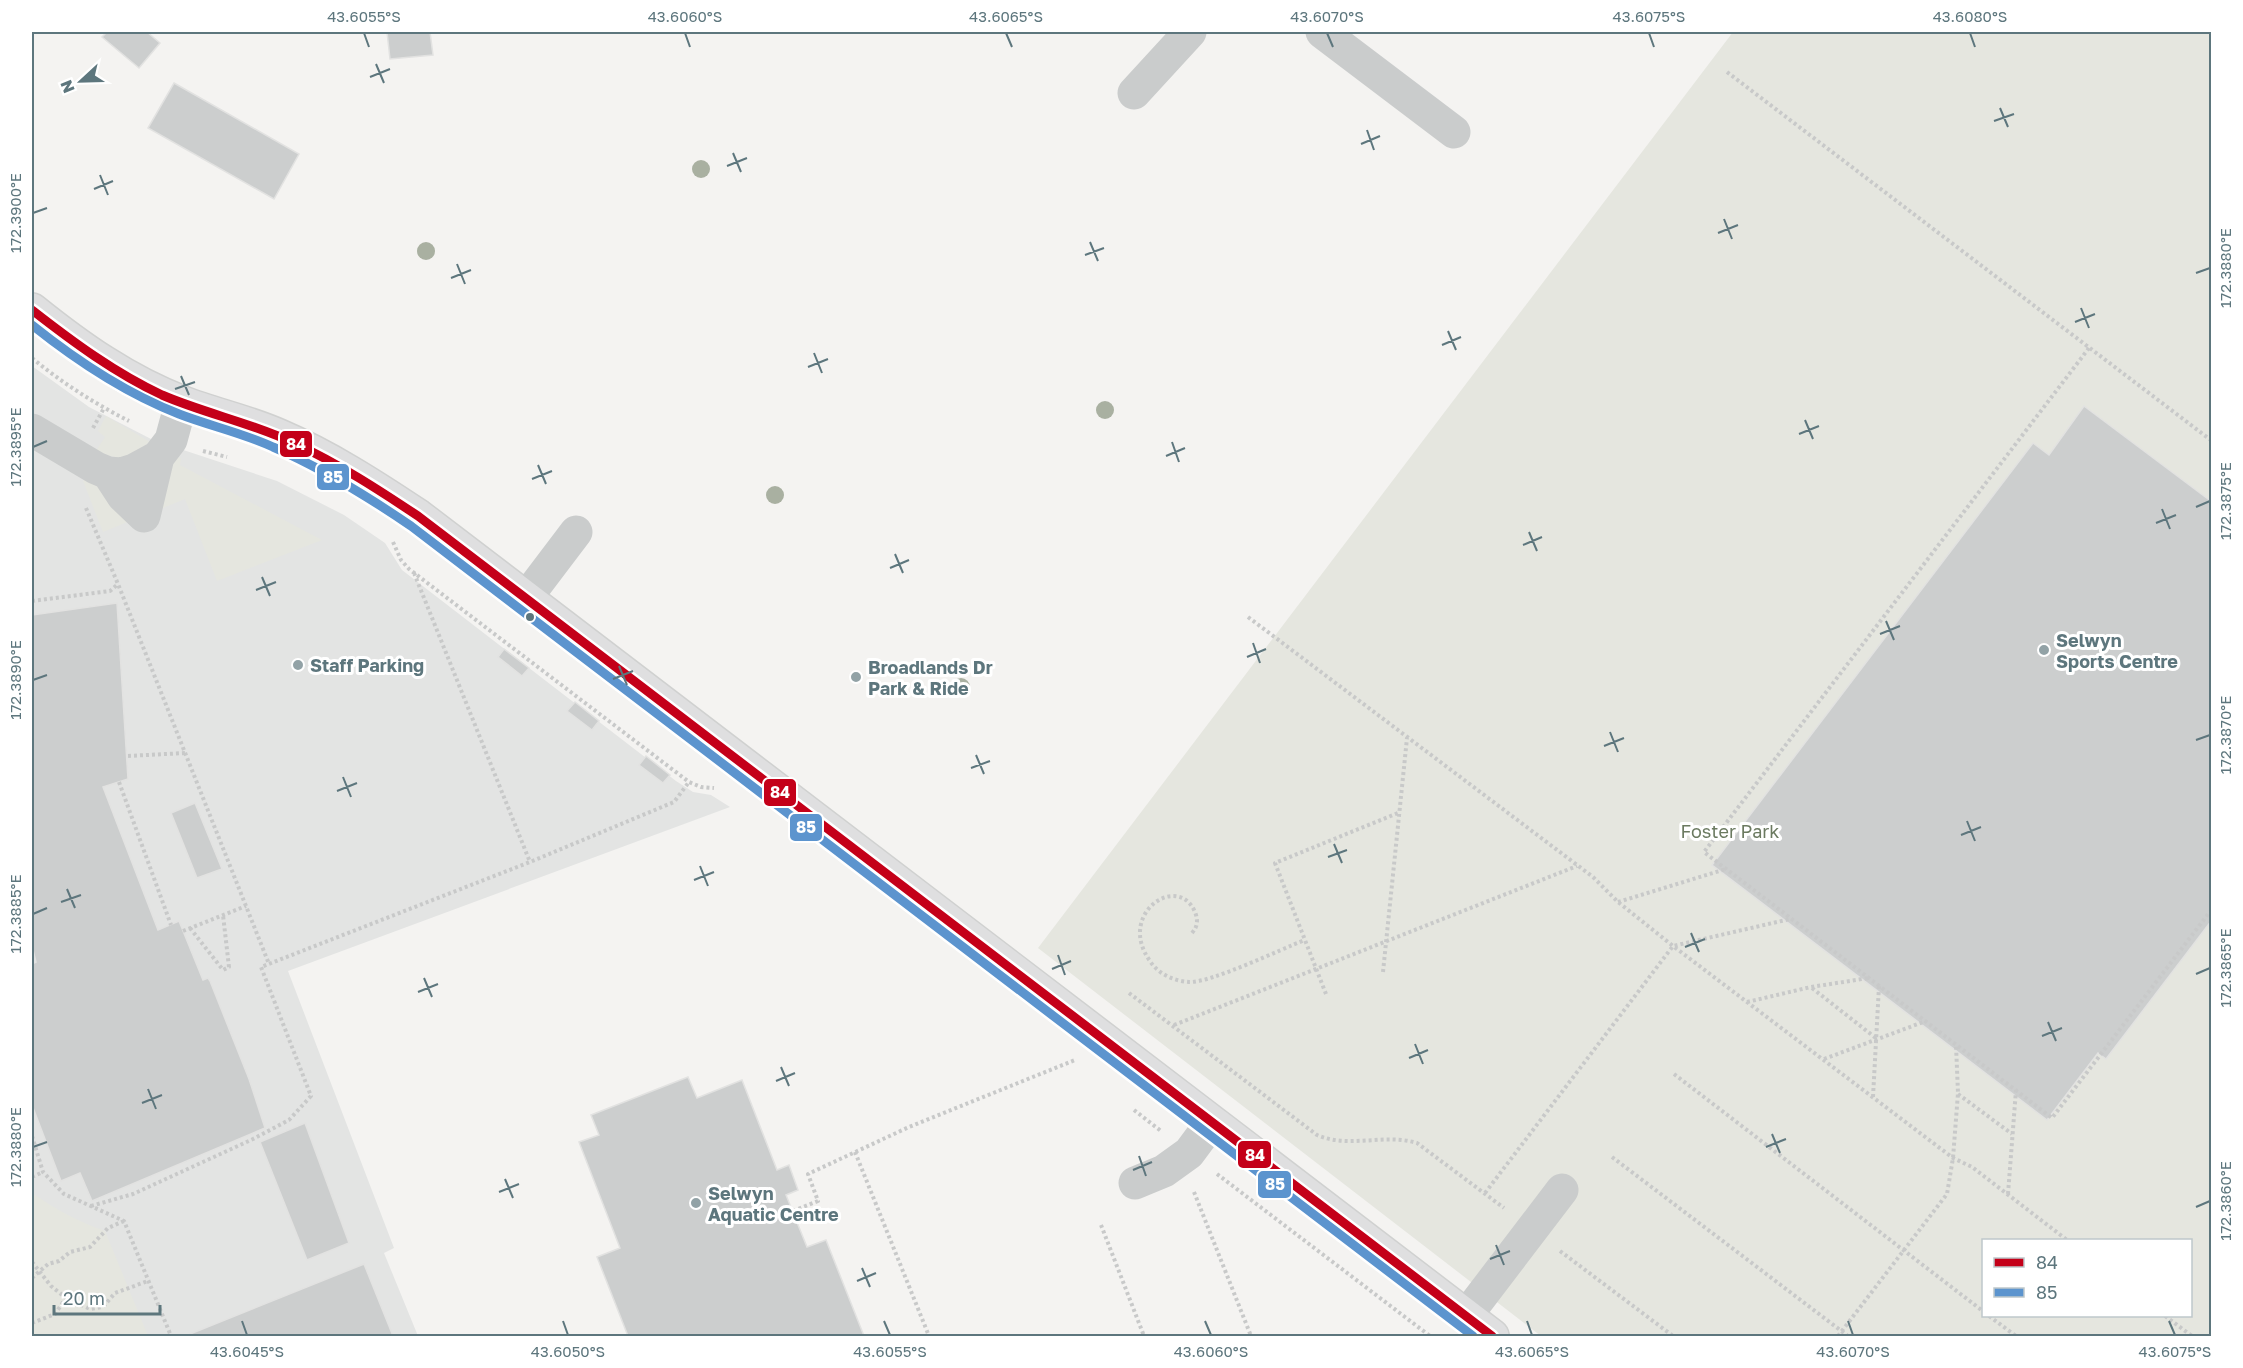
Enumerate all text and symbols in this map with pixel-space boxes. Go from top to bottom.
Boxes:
text: 43.6055°S [327,7,401,25]
text: 43.6060°S [648,7,722,25]
text: 43.6065°S [969,7,1043,25]
text: 43.6070°S [1290,7,1364,25]
text: 43.6075°S [1613,7,1685,25]
text: 43.6080°S [1933,7,2007,25]
north arrow [51,51,111,111]
text: N [56,77,79,96]
text: 172.3900°E [6,173,24,253]
text: 172.3880°E [2216,228,2234,308]
text: 172.3895°E [6,407,24,487]
line badge: 84 [279,430,313,458]
text: 84 [286,434,306,454]
text: 172.3875°E [2216,462,2234,540]
line badge: 85 [316,463,350,491]
text: 85 [323,467,343,487]
unlabelled marker [524,611,536,623]
place label: Selwyn Sports Centre [2056,629,2178,672]
text: 172.3890°E [6,640,24,720]
marker: Selwyn Sports Centre [2037,643,2051,657]
place label: Staff Parking [310,654,424,676]
place label: Broadlands Dr Park & Ride [868,656,993,699]
marker: Staff Parking [291,658,305,672]
marker: Broadlands Dr Park & Ride [849,670,863,684]
text: 172.3870°E [2216,696,2234,774]
line badge: 84 [763,778,797,807]
text: 84 [770,782,790,802]
line badge: 85 [789,813,823,842]
text: 85 [796,817,816,837]
park label: Foster Park [1681,820,1780,842]
text: 172.3885°E [6,874,24,954]
text: 172.3865°E [2216,928,2234,1008]
text: 172.3880°E [6,1107,24,1187]
line badge: 84 [1237,1140,1272,1169]
text: 84 [1245,1145,1265,1165]
text: 172.3860°E [2216,1161,2234,1241]
line badge: 85 [1257,1170,1292,1199]
text: 85 [1265,1174,1285,1194]
place label: Selwyn Aquatic Centre [708,1182,839,1225]
marker: Selwyn Aquatic Centre [689,1196,703,1210]
legend [1982,1239,2192,1317]
text: 84 [2036,1251,2058,1273]
scale bar [54,1278,160,1316]
text: 85 [2036,1281,2057,1303]
text: 20 m [63,1287,105,1309]
text: 43.6045°S [210,1342,284,1360]
text: 43.6050°S [531,1342,605,1360]
text: 43.6055°S [853,1342,927,1360]
text: 43.6060°S [1174,1342,1248,1360]
text: 43.6065°S [1495,1342,1569,1360]
text: 43.6070°S [1816,1342,1890,1360]
text: 43.6075°S [2139,1342,2211,1360]

